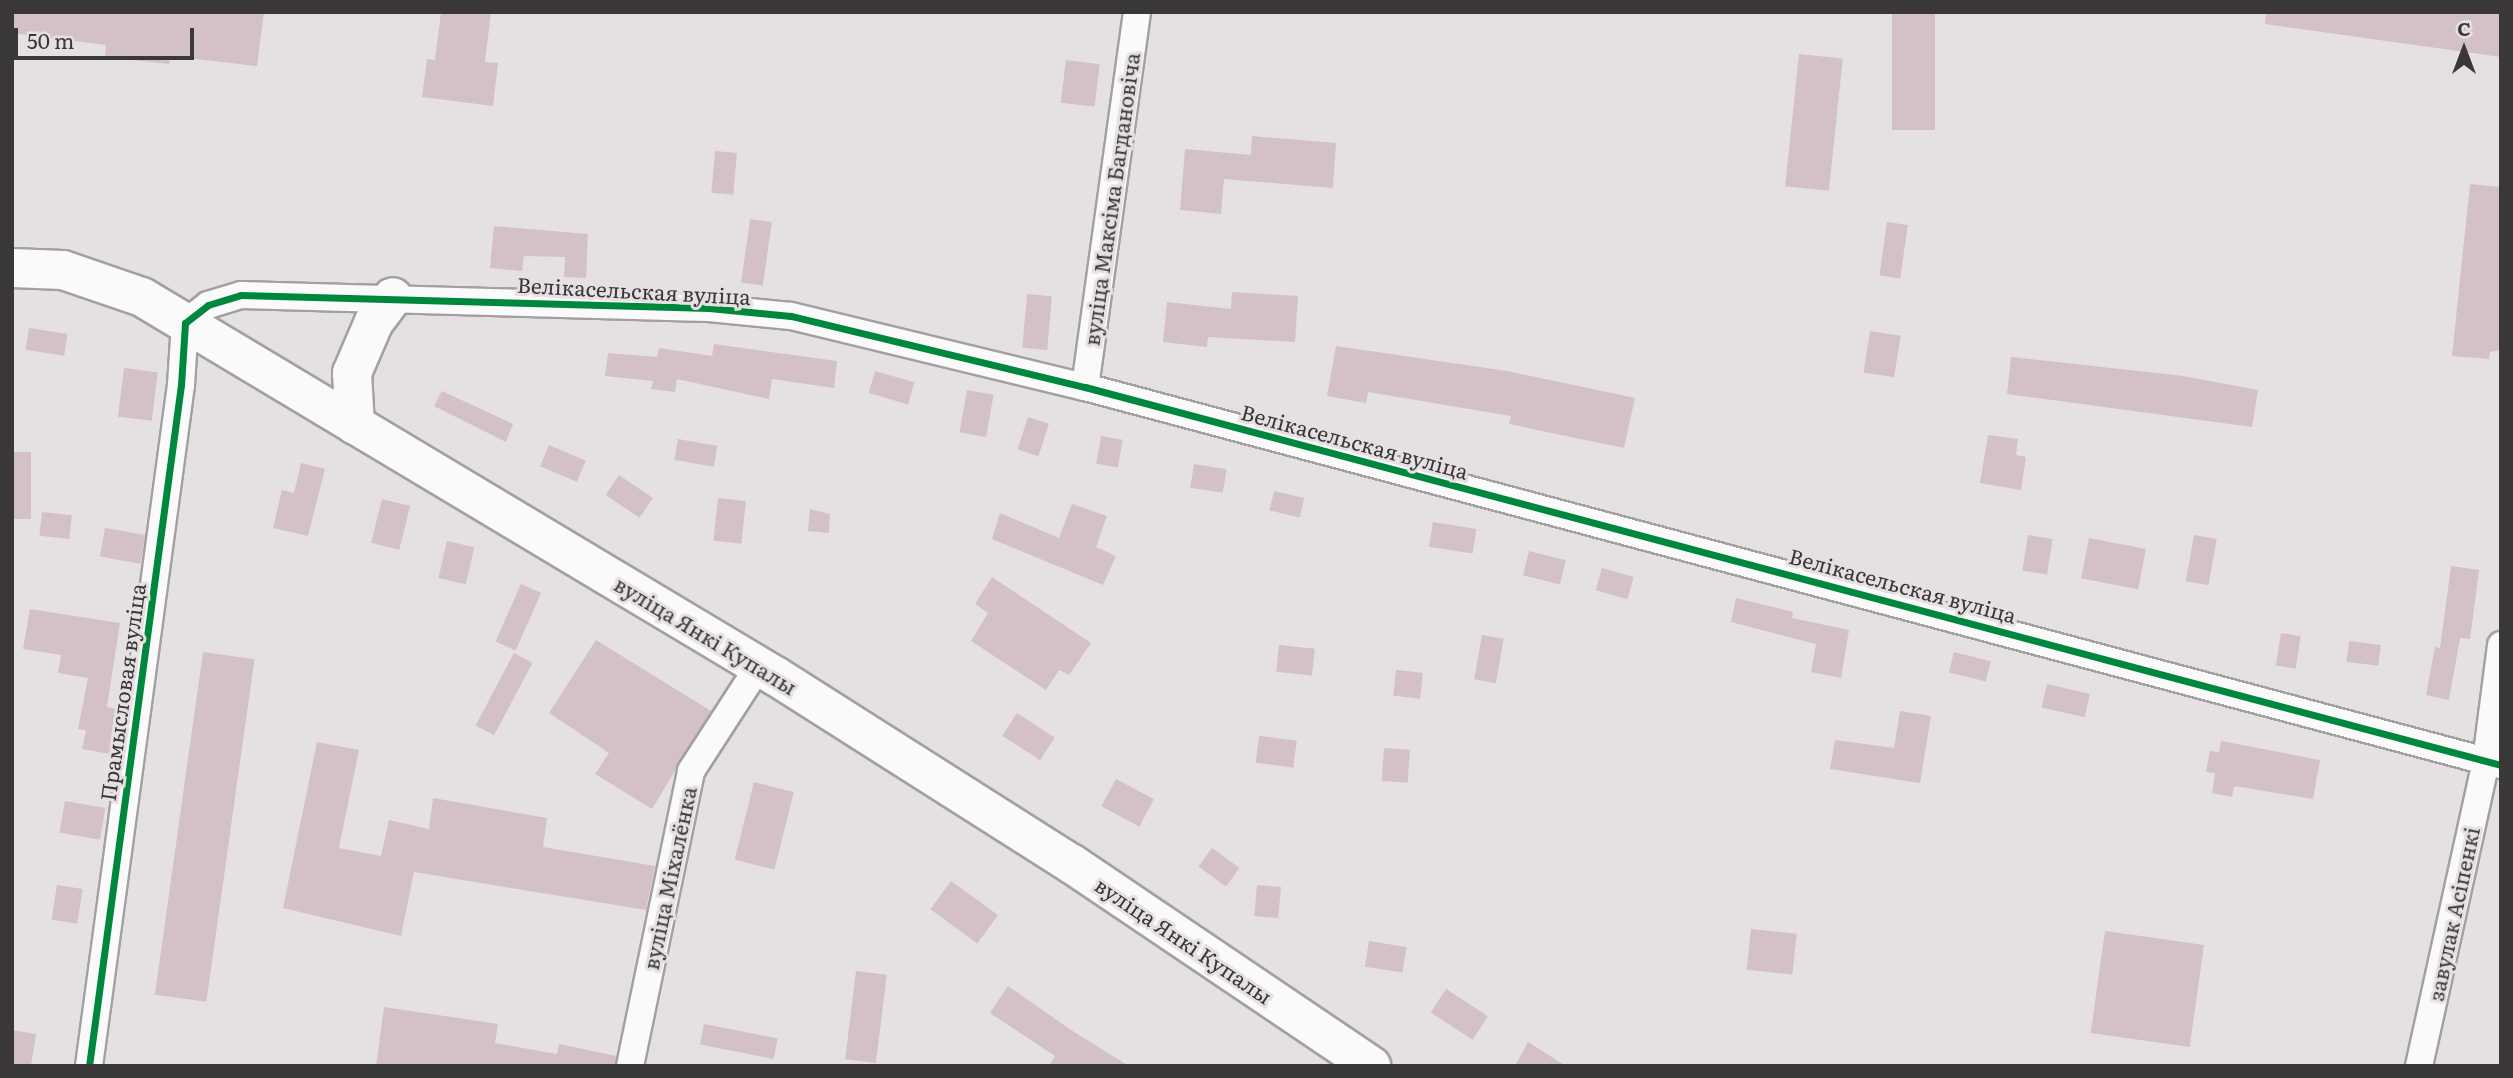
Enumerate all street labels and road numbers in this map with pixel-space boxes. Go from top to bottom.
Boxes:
street label: вуліца Максіма Багдановіча [1078,51,1144,347]
street label: Велікасельская вуліца [516,271,752,309]
street label: Велікасельская вуліца [1239,399,1471,483]
street label: Велікасельская вуліца [1787,543,2019,627]
street label: вуліца Янкі Купалы [610,571,802,699]
street label: Прамысловая вуліца [94,582,150,802]
street label: вуліца Міхалёнка [637,784,701,972]
street label: завулак Асіпенкі [2422,825,2484,1003]
street label: вуліца Янкі Купалы [1091,871,1277,1009]

